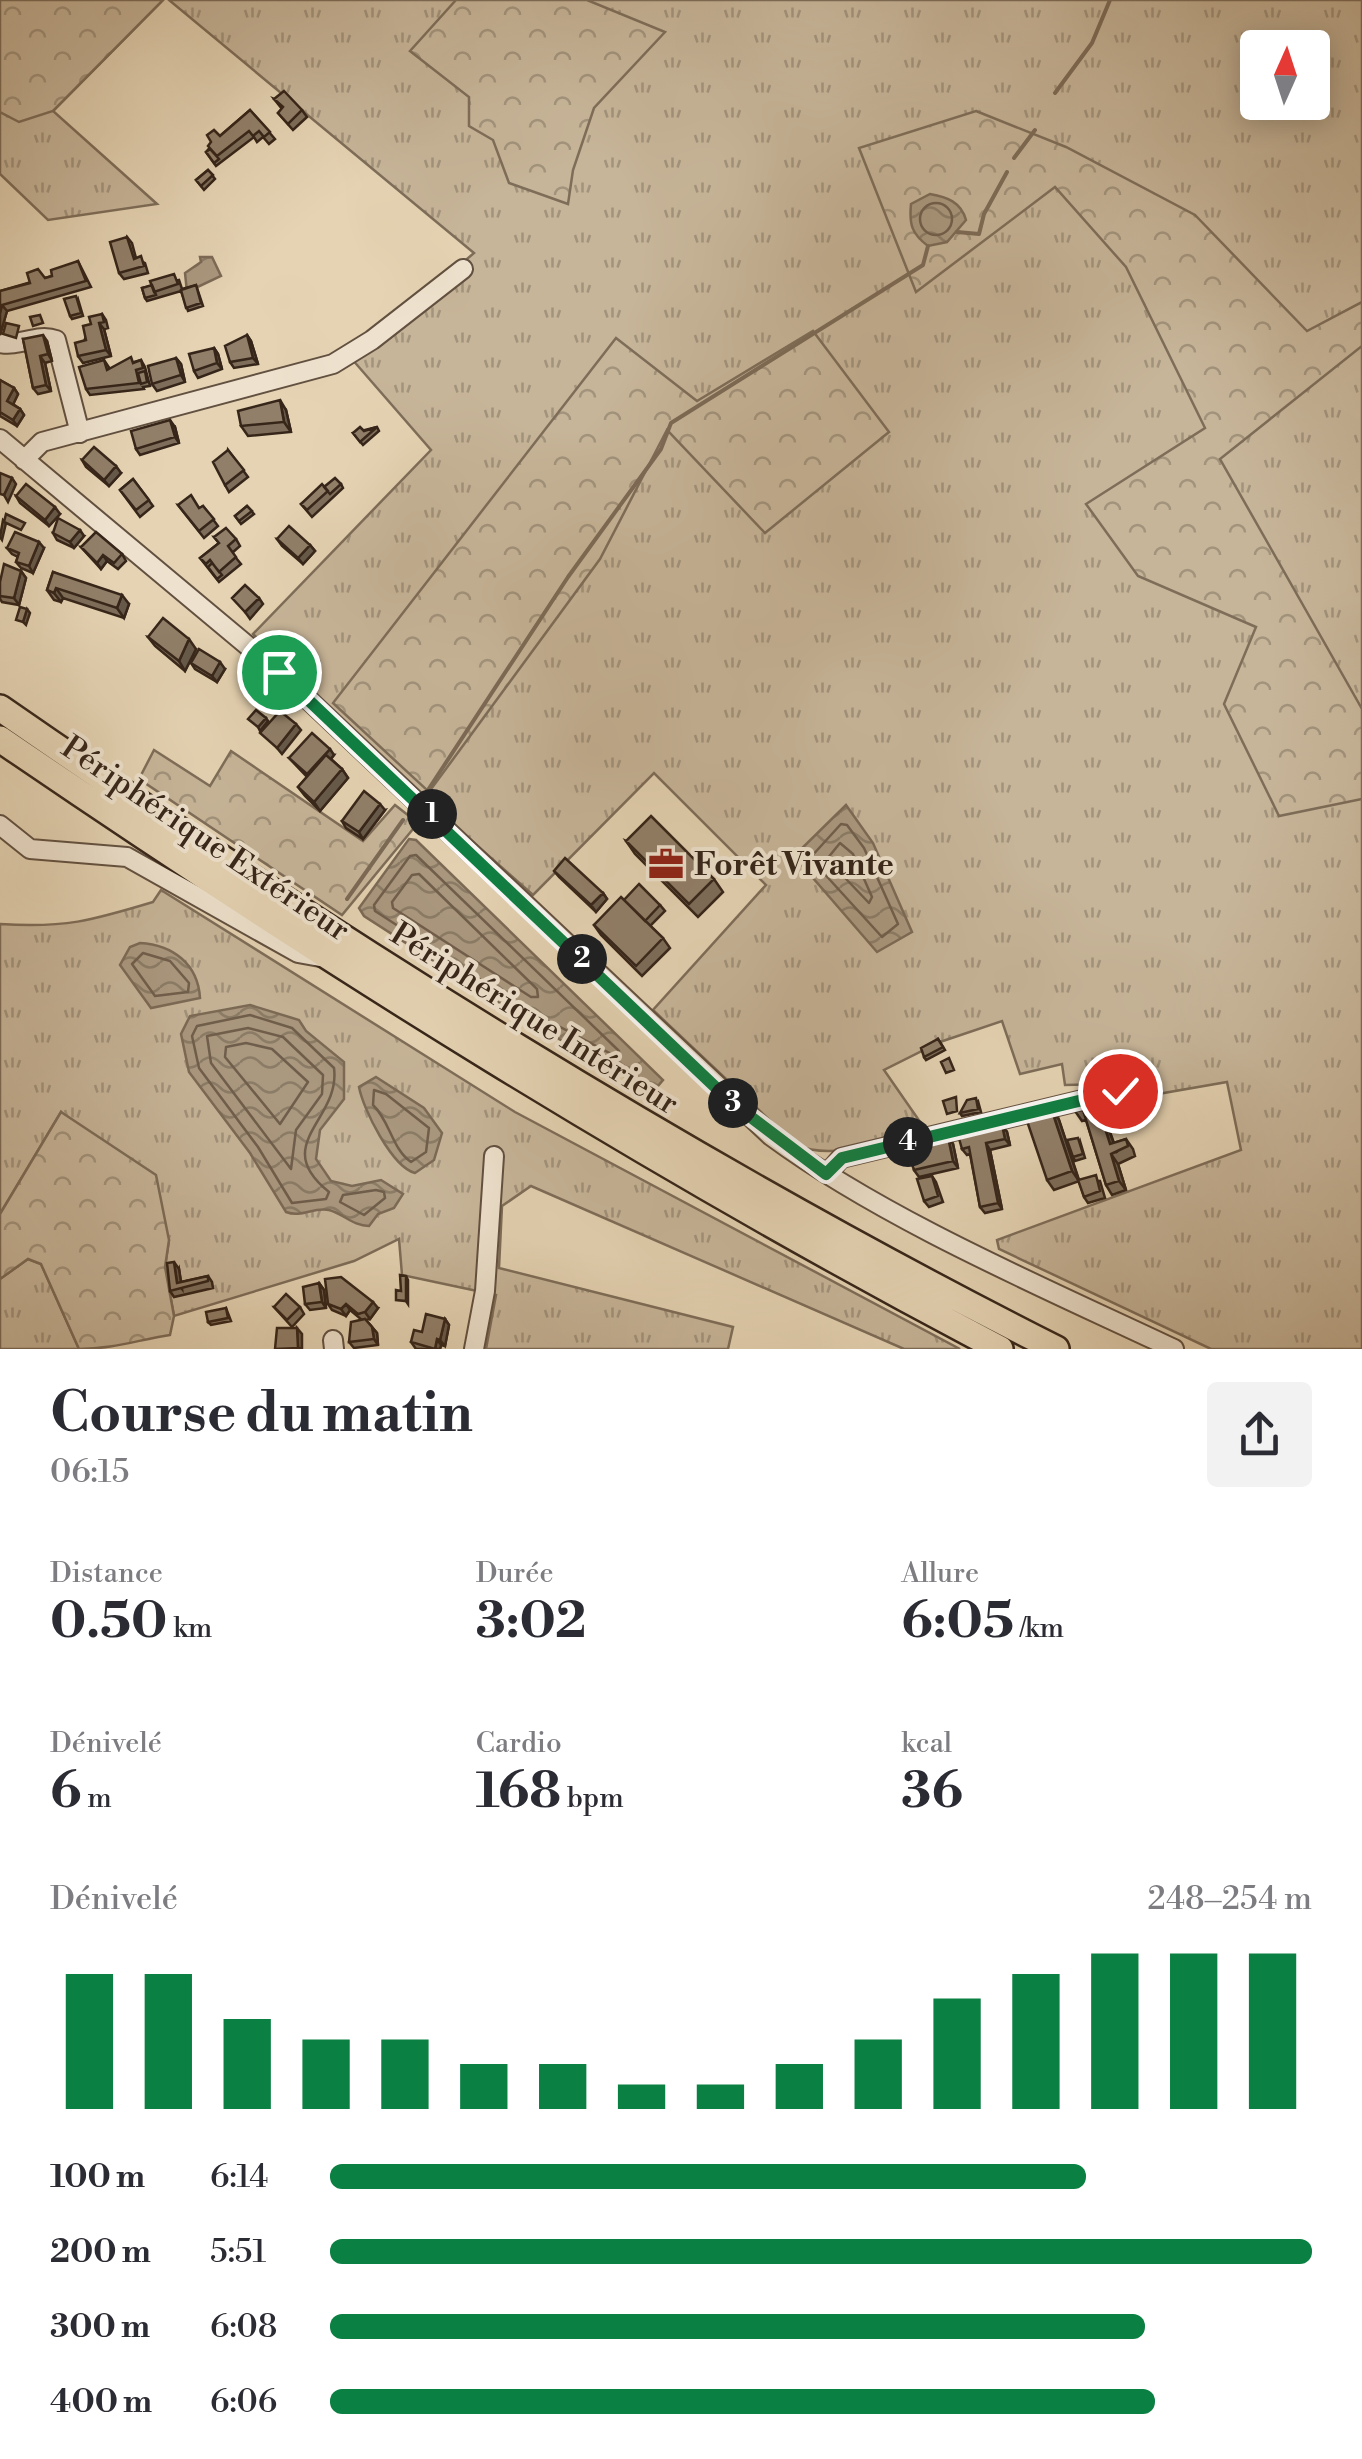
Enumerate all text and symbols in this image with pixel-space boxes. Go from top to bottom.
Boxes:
north arrow [1240,30,1330,120]
map controls [1240,30,1330,120]
pin [237,630,322,715]
icon: arrive [252,645,307,700]
street label: Périphérique Extérieur [54,727,357,950]
pin: 1 [407,789,457,839]
text: 1 [425,796,439,831]
office icon: Forêt Vivante [647,845,685,883]
place label: Forêt Vivante [694,845,894,885]
street label: Périphérique Intérieur [383,914,686,1124]
pin: 2 [557,934,607,984]
text: 2 [573,941,591,976]
pin [1078,1049,1163,1134]
icon: check [1093,1064,1148,1119]
pin: 3 [708,1078,758,1128]
text: 3 [725,1085,741,1120]
pin: 4 [883,1117,933,1167]
text: 4 [899,1124,917,1159]
text: Course du matin [50,1380,473,1449]
button: share [1207,1382,1312,1487]
text: 06:15 [50,1452,129,1492]
text: Distance [50,1556,163,1591]
text: Durée [476,1556,554,1591]
text: Allure [901,1556,979,1591]
text: 0.50 [50,1591,167,1653]
text: 3:02 [476,1591,586,1653]
text: 6:05 [901,1591,1014,1653]
text: km [167,1611,212,1646]
text: /km [1014,1611,1064,1646]
text: Dénivelé [50,1726,162,1761]
text: Cardio [476,1726,562,1761]
text: kcal [901,1726,952,1761]
text: 6 [50,1761,82,1823]
text: 168 [476,1761,561,1823]
text: 36 [901,1761,963,1823]
text: m [82,1781,112,1816]
text: bpm [561,1781,624,1816]
text: Dénivelé [50,1879,178,1919]
text: 248–254 m [1147,1879,1312,1919]
text: 100 m [50,2157,145,2197]
text: 6:14 [210,2157,268,2197]
text: 200 m [50,2232,151,2272]
text: 5:51 [210,2232,266,2272]
text: 300 m [50,2307,150,2347]
text: 6:08 [210,2307,277,2347]
text: 400 m [50,2382,152,2422]
text: 6:06 [210,2382,277,2422]

